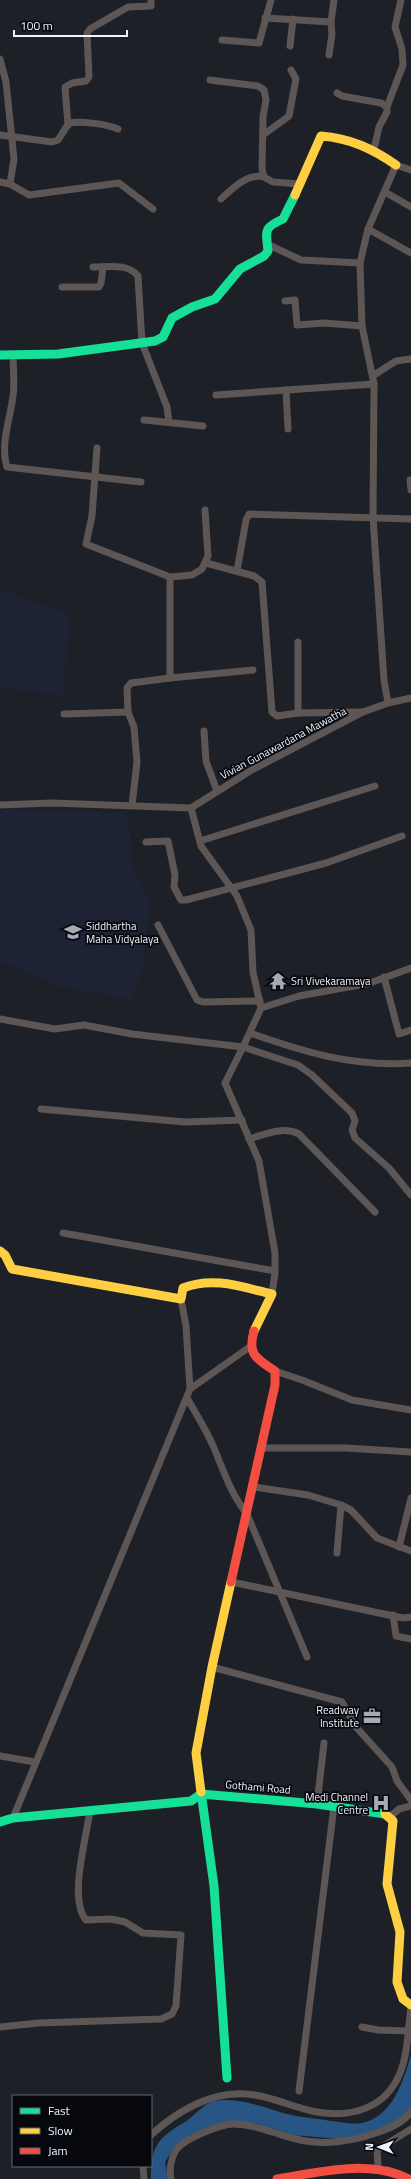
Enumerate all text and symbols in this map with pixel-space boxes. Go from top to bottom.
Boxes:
scale bar [14,12,127,38]
text: 100 m [20,16,53,35]
street label: Vivian Gunawardana Mawatha [217,703,349,783]
place label: Siddhartha Maha Vidyalaya [86,918,159,947]
school or university icon: Siddhartha Maha Vidyalaya [63,922,83,942]
temple icon: Sri Vivekaramaya [268,971,288,991]
place label: Sri Vivekaramaya [291,973,371,989]
place label: Readway Institute [316,1702,360,1731]
office icon: Readway Institute [362,1706,382,1726]
street label: Gothami Road [225,1776,292,1798]
place label: Medi Channel Centre [305,1789,368,1818]
hospital icon: Medi Channel Centre [371,1793,391,1813]
legend [12,2095,152,2167]
text: Fast [48,2101,71,2120]
text: Slow [48,2121,73,2140]
north arrow [359,2127,399,2167]
text: Jam [48,2141,68,2160]
text: N [361,2143,377,2151]

